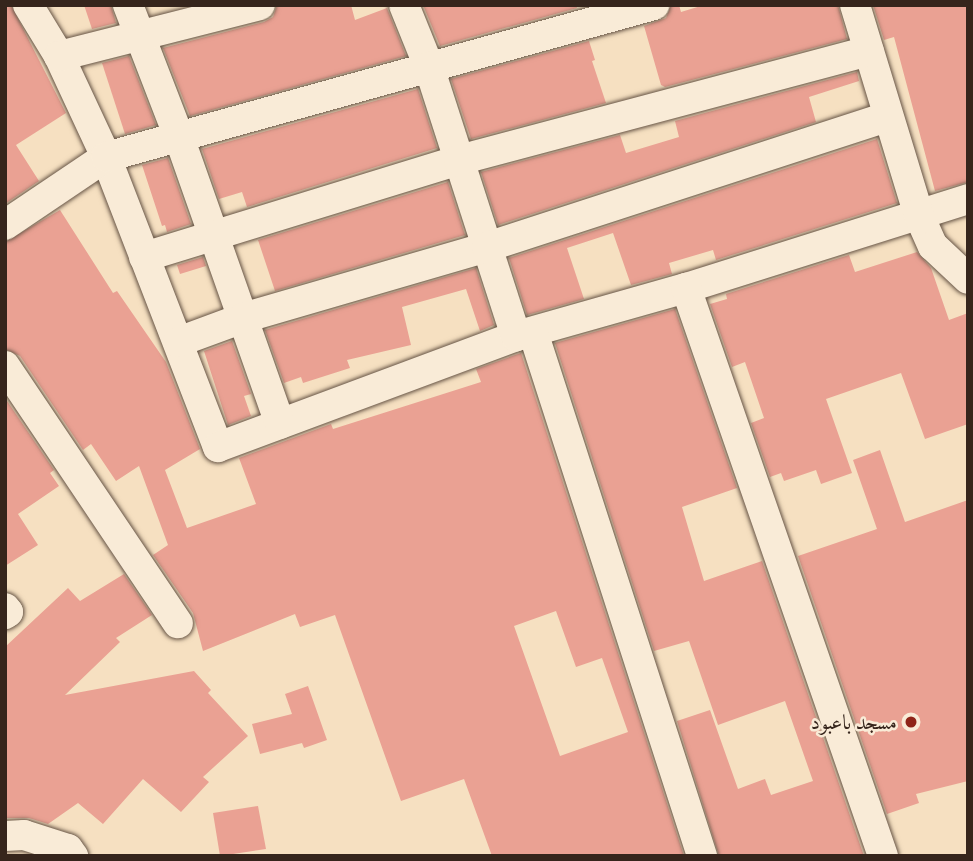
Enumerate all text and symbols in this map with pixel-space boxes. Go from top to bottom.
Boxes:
place label: مسجد باعبود [811,709,897,735]
marker: مسجد باعبود [903,714,919,730]

